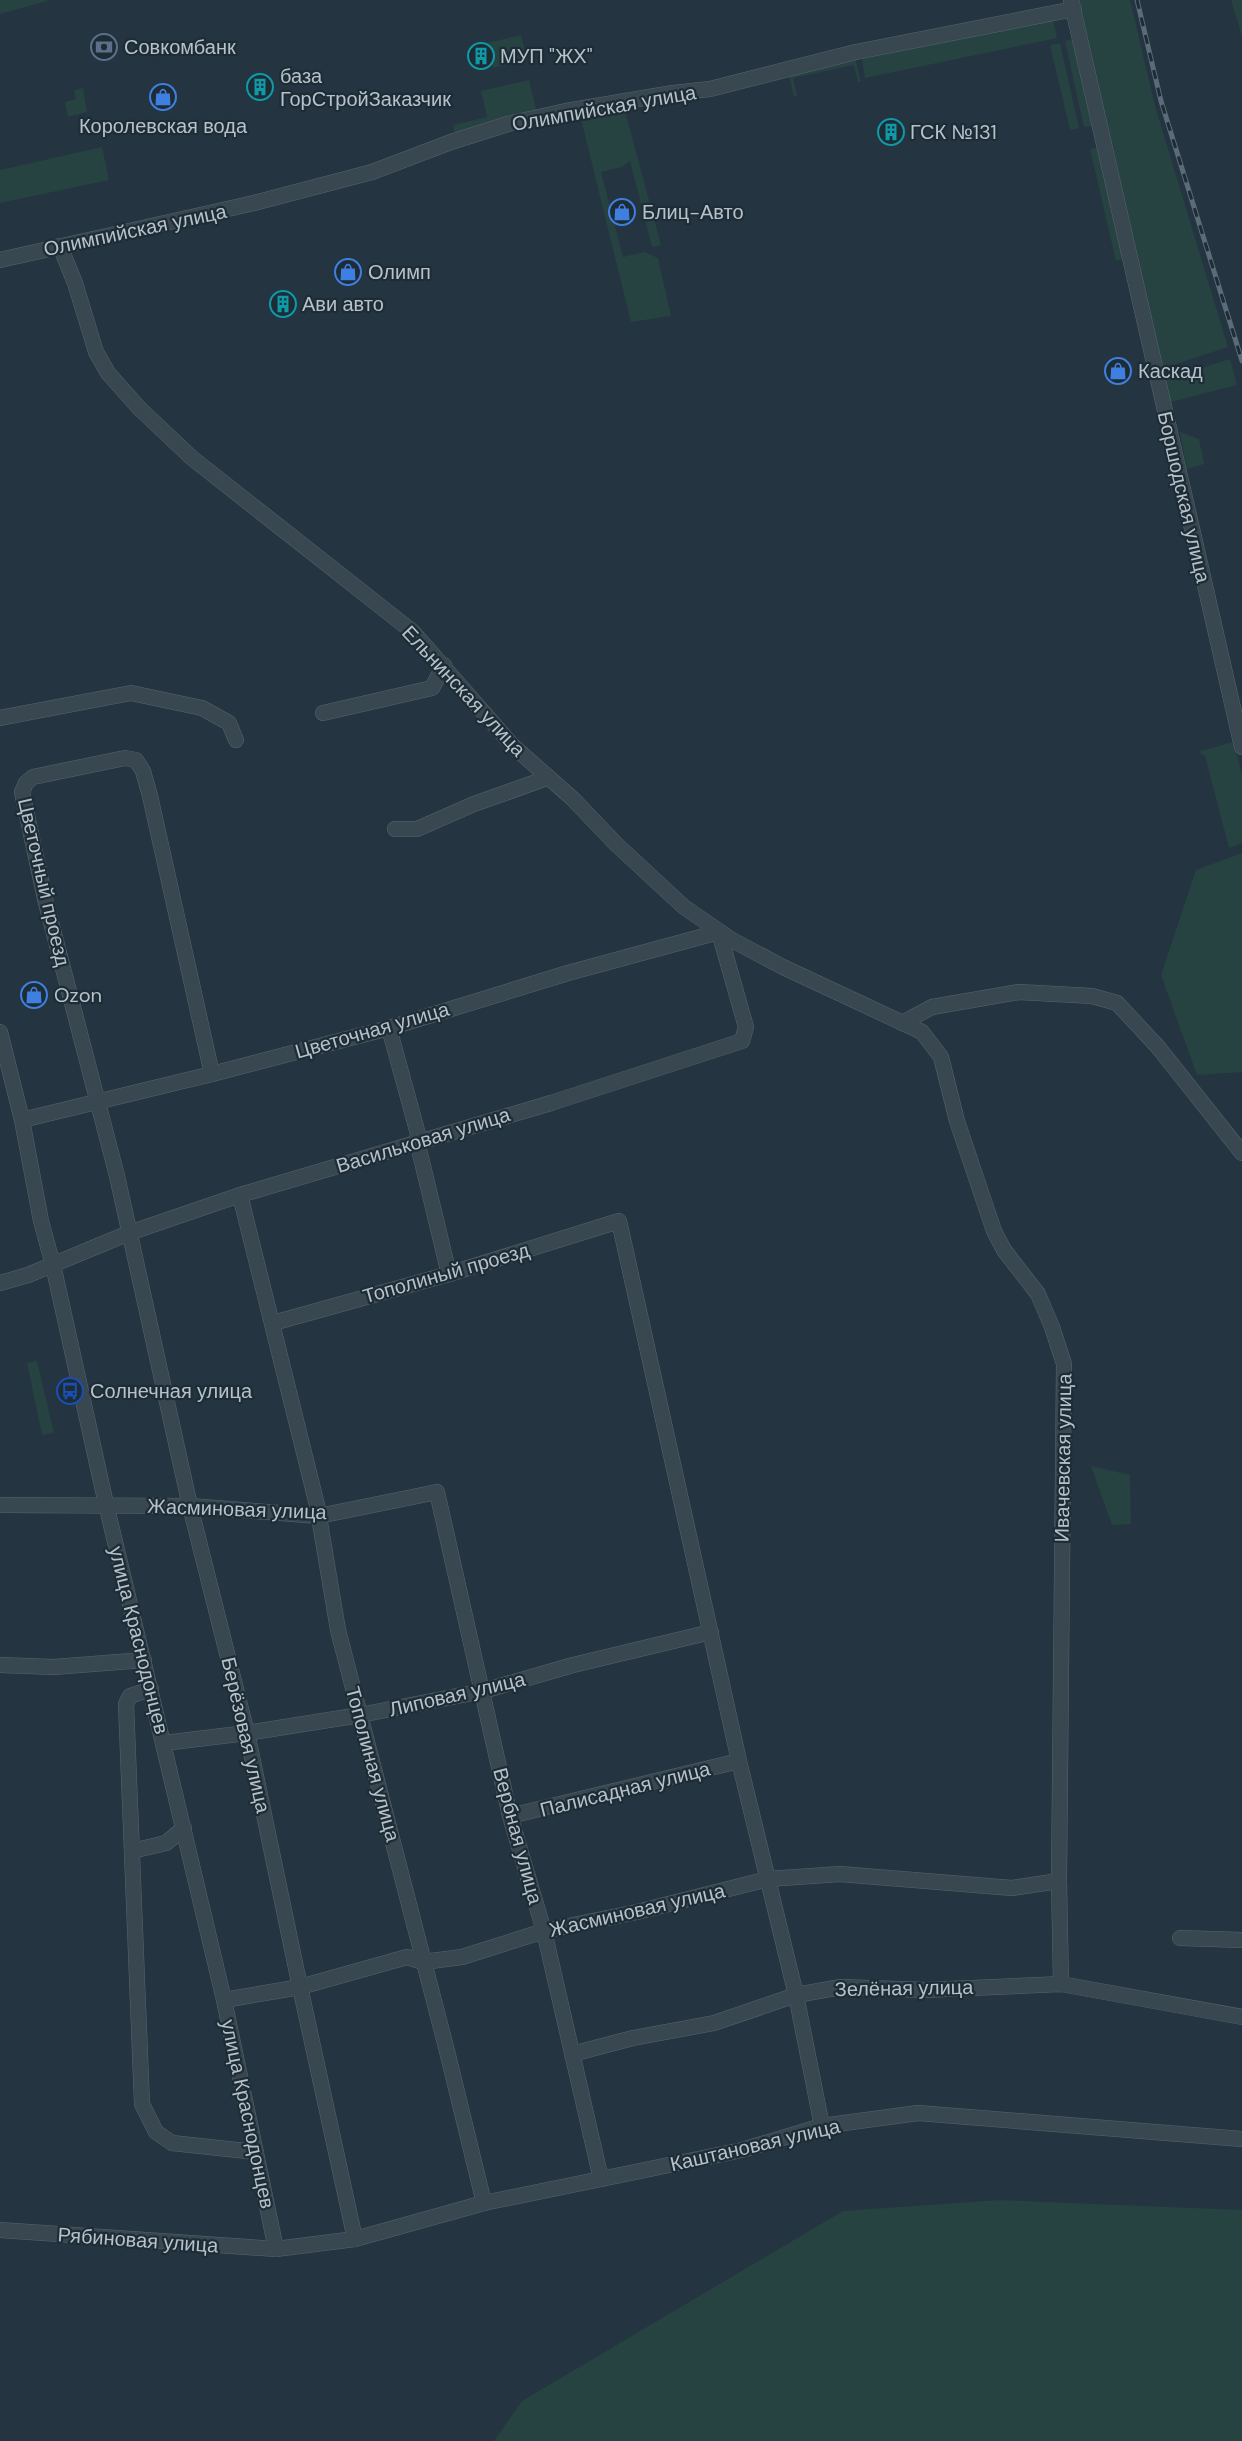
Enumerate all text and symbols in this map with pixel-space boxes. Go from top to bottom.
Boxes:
bank icon: Совкомбанк [89,32,119,62]
place label: Совкомбанк [124,34,236,60]
building icon: МУП "ЖХ" [466,41,496,71]
place label: МУП "ЖХ" [500,43,593,69]
place label: база ГорСтройЗаказчик [280,63,451,112]
building icon: база ГорСтройЗаказчик [245,72,275,102]
street label: Олимпийская улица [510,79,699,137]
shop icon: Королевская вода [148,82,178,112]
place label: Королевская вода [79,113,248,139]
building icon: ГСК №131 [876,117,906,147]
place label: ГСК №131 [910,119,997,145]
shop icon: Блиц-Авто [607,197,637,227]
street label: Олимпийская улица [41,198,230,262]
place label: Блиц-Авто [642,199,744,225]
shop icon: Олимп [333,257,363,287]
place label: Олимп [368,259,431,285]
building icon: Ави авто [268,289,298,319]
place label: Ави авто [302,291,384,317]
shop icon: Каскад [1103,356,1133,386]
place label: Каскад [1138,358,1203,384]
street label: Боршодская улица [1152,409,1217,586]
street label: Ельнинская улица [396,620,532,763]
street label: Цветочный проезд [12,795,76,969]
shop icon: Ozon [19,980,49,1010]
place label: Ozon [54,982,102,1008]
street label: Цветочная улица [292,995,453,1064]
street label: Васильковая улица [333,1101,514,1179]
street label: Тополиный проезд [360,1237,533,1309]
street label: Ивачевская улица [1049,1372,1077,1543]
bus stop icon: Солнечная улица [55,1376,85,1406]
place label: Солнечная улица [90,1378,253,1404]
street label: Жасминовая улица [147,1493,328,1525]
street label: улица Краснодонцев [103,1543,175,1737]
street label: Берёзовая улица [215,1655,277,1816]
street label: Липовая улица [386,1666,528,1722]
street label: Тополиная улица [340,1684,406,1845]
street label: Палисадная улица [537,1755,714,1823]
street label: Вербная улица [487,1765,549,1908]
street label: Жасминовая улица [547,1877,728,1943]
street label: Зелёная улица [834,1974,974,2002]
street label: улица Краснодонцев [215,2017,281,2211]
street label: Каштановая улица [667,2113,843,2177]
street label: Рябиновая улица [57,2221,220,2259]

